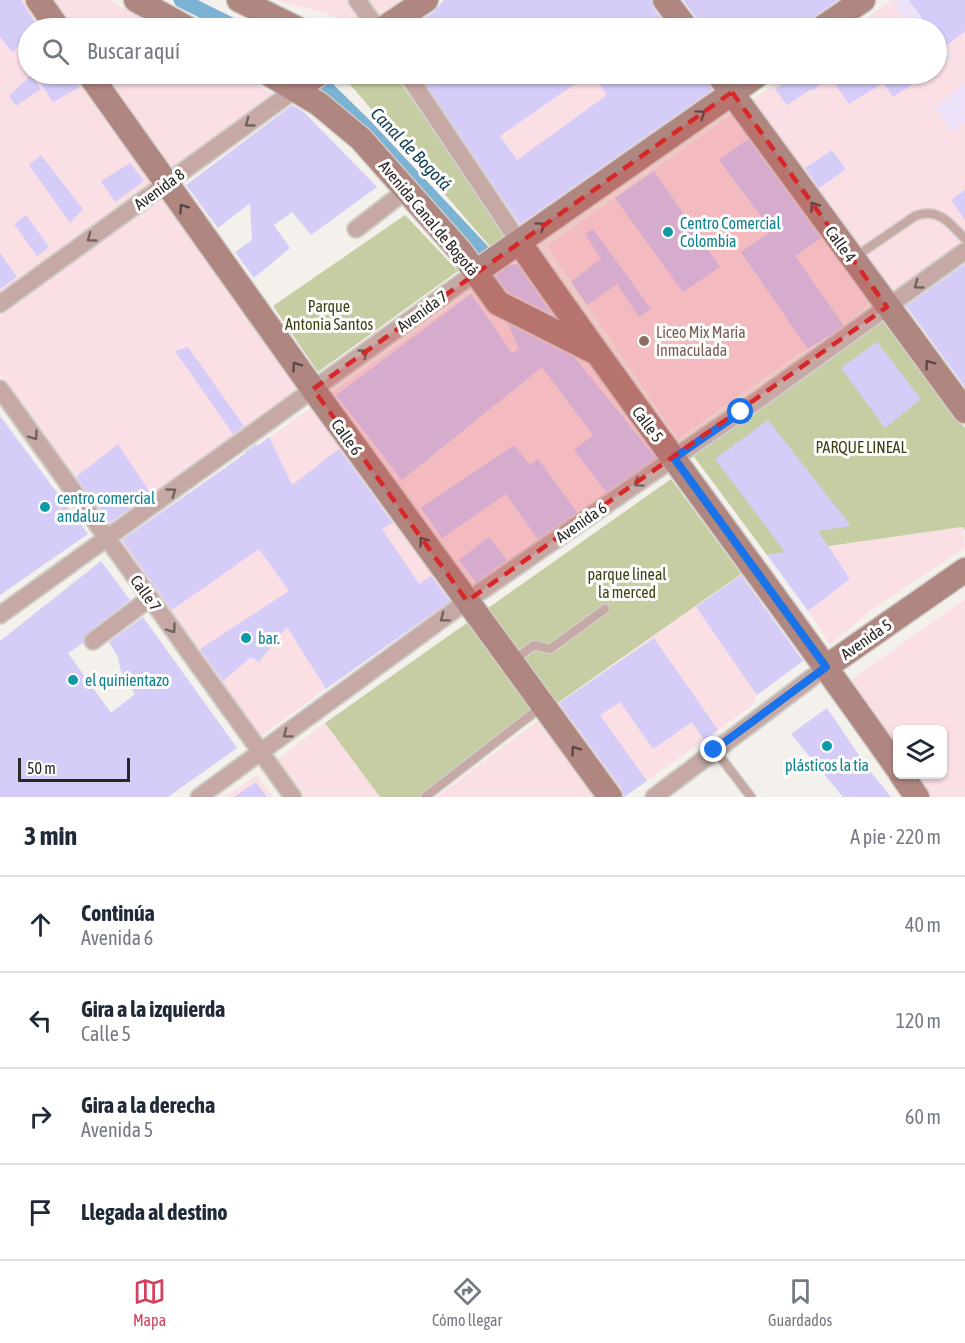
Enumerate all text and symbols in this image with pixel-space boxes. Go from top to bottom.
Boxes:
search box [18,18,947,84]
icon: search [39,35,72,68]
text: Buscar aquí [87,38,180,64]
water label: Canal de Bogotá [367,103,456,195]
one-way arrow [694,110,705,121]
one-way arrow [245,116,256,127]
street label: Avenida Canal de Bogotá [375,157,482,280]
street label: Avenida 8 [130,165,188,213]
one-way arrow [811,202,822,213]
one-way arrow [179,203,190,214]
place label: Centro Comercial Colombia [680,214,782,250]
one-way arrow [535,223,546,234]
street label: Calle 4 [822,223,860,265]
marker: Centro Comercial Colombia [661,225,675,239]
one-way arrow [87,231,98,242]
one-way arrow [913,278,924,289]
street label: Avenida 7 [393,287,451,335]
park label: Parque Antonia Santos [285,297,373,333]
place label: Liceo Mix María Inmaculada [656,323,746,359]
marker: Liceo Mix María Inmaculada [637,334,651,348]
one-way arrow [357,349,368,360]
one-way arrow [925,360,936,371]
one-way arrow [293,362,304,373]
route start [727,398,753,424]
street label: Calle 5 [629,403,667,445]
street label: Calle 6 [328,416,366,458]
one-way arrow [27,430,38,441]
park label: PARQUE LINEAL [815,438,907,456]
one-way arrow [634,476,645,487]
one-way arrow [165,488,176,499]
place label: centro comercial andaluz [57,489,156,525]
street label: Avenida 6 [552,498,610,546]
marker: centro comercial andaluz [38,500,52,514]
one-way arrow [419,537,430,548]
park label: parque lineal la merced [587,565,667,601]
street label: Calle 7 [127,572,165,614]
one-way arrow [439,611,450,622]
street label: Avenida 5 [837,615,895,663]
one-way arrow [165,622,176,633]
place label: bar. [258,629,280,647]
marker: bar. [239,631,253,645]
place label: el quinientazo [85,671,169,690]
marker: el quinientazo [66,673,80,687]
map controls [893,725,947,779]
button: layers [893,725,947,779]
one-way arrow [283,727,294,738]
route end [700,736,726,762]
marker: plásticos la tia [820,739,834,753]
one-way arrow [571,745,582,756]
scale bar [18,755,130,782]
place label: plásticos la tia [785,756,869,775]
text: 50 m [27,759,56,777]
text: 3 min [24,821,77,851]
text: A pie · 220 m [850,825,941,848]
text: Continúa [81,900,155,926]
icon: ahead [24,908,57,941]
text: 40 m [905,913,941,936]
text: Avenida 6 [81,926,153,949]
text: Gira a la izquierda [81,996,225,1022]
icon: left [24,1004,57,1037]
text: 120 m [896,1009,941,1032]
text: Calle 5 [81,1022,131,1045]
text: Gira a la derecha [81,1092,215,1118]
icon: right [24,1100,57,1133]
text: 60 m [905,1105,941,1128]
text: Avenida 5 [81,1118,153,1141]
icon: arrive [24,1196,57,1229]
text: Llegada al destino [81,1199,228,1225]
tab: Mapa [133,1275,166,1329]
tab: Cómo llegar [432,1275,502,1329]
tab: Guardados [768,1275,832,1329]

